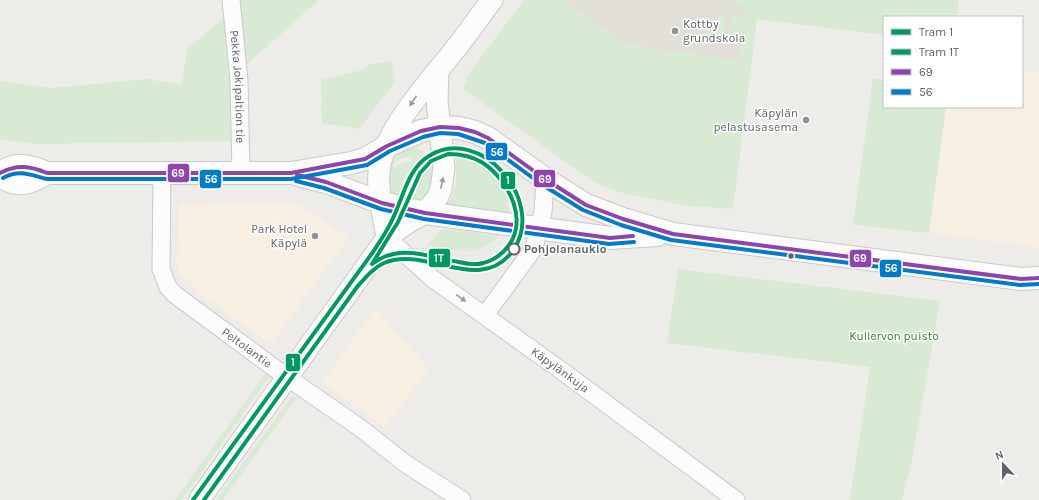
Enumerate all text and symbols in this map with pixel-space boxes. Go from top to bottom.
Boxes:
legend [883,16,1023,108]
place label: Kottby grundskola [683,17,745,45]
text: Tram 1 [919,25,953,39]
marker: Kottby grundskola [670,26,680,36]
street label: Pekka Jokipaltion tie [227,29,247,144]
text: Tram 1T [919,45,959,59]
text: 69 [919,65,933,79]
text: 56 [919,85,933,99]
one-way arrow [409,96,417,106]
place label: Käpylän pelastusasema [714,106,798,134]
marker: Käpylän pelastusasema [801,115,811,125]
line badge: 56 [485,142,508,161]
text: 56 [490,146,504,159]
line badge: 69 [167,163,190,183]
text: 69 [171,167,185,180]
line badge: 56 [199,169,222,189]
line badge: 69 [533,169,556,188]
line badge: 1 [500,171,516,190]
text: 56 [204,173,218,186]
text: 69 [538,173,552,186]
text: 1 [506,174,510,187]
one-way arrow [439,177,445,189]
place label: Park Hotel Käpylä [251,222,307,250]
marker: Park Hotel Käpylä [310,231,320,241]
marker: Pohjolanaukio [507,242,521,256]
place label: Pohjolanaukio [524,242,607,256]
line badge: 1T [428,248,451,268]
line badge: 69 [849,249,872,268]
unlabelled marker [786,251,796,261]
text: 1T [434,252,444,265]
text: 69 [853,252,867,265]
line badge: 56 [879,259,902,278]
text: 56 [884,262,898,275]
one-way arrow [456,294,467,302]
street label: Peltolantie [219,325,275,371]
park label: Kullervon puisto [849,329,939,343]
street label: Käpylänkuja [529,344,592,396]
line badge: 1 [285,353,301,372]
text: 1 [291,356,295,369]
north arrow [983,444,1023,484]
text: N [993,448,1006,463]

